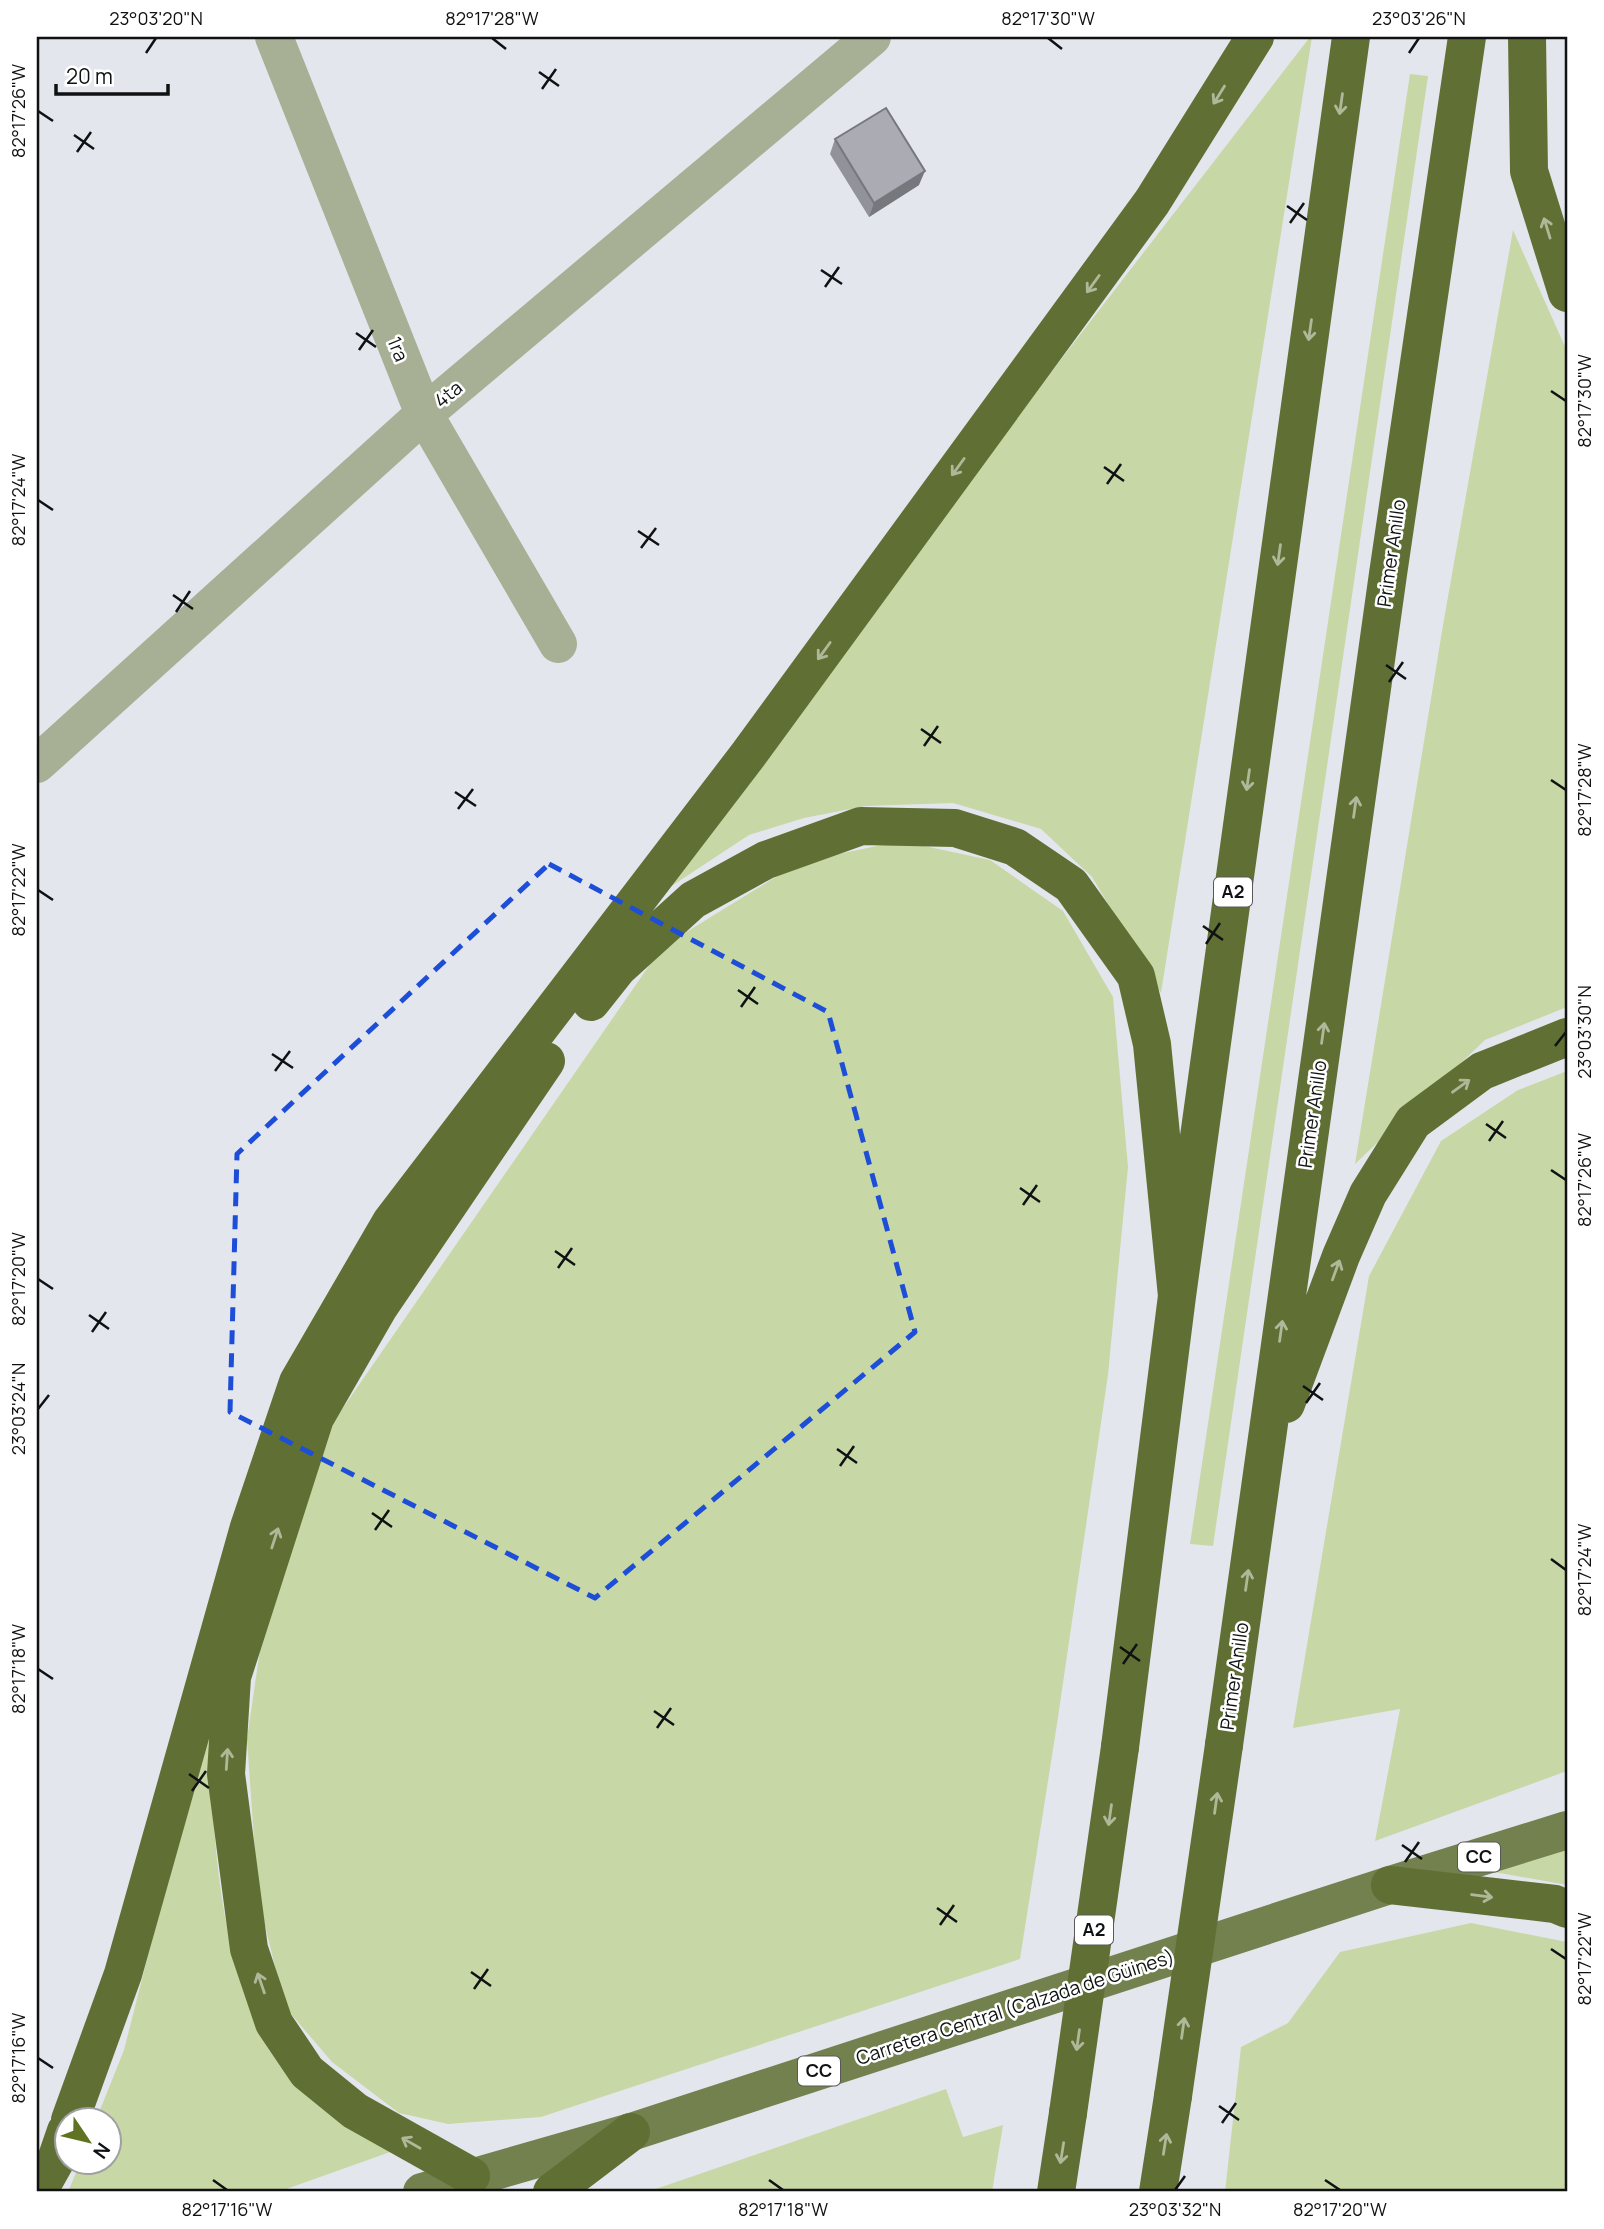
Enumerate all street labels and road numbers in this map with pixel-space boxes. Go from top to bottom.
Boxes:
street label: 1ra [381,333,415,365]
street label: 4ta [428,375,468,413]
street label: Primer Anillo [1371,497,1411,609]
road number: A2 [1214,878,1252,906]
street label: Primer Anillo [1292,1058,1332,1170]
street label: Primer Anillo [1214,1620,1254,1732]
road number: CC [1458,1842,1500,1871]
road number: A2 [1075,1916,1113,1944]
street label: Carretera Central (Calzada de Güines) [853,1943,1177,2071]
road number: CC [798,2056,840,2085]

